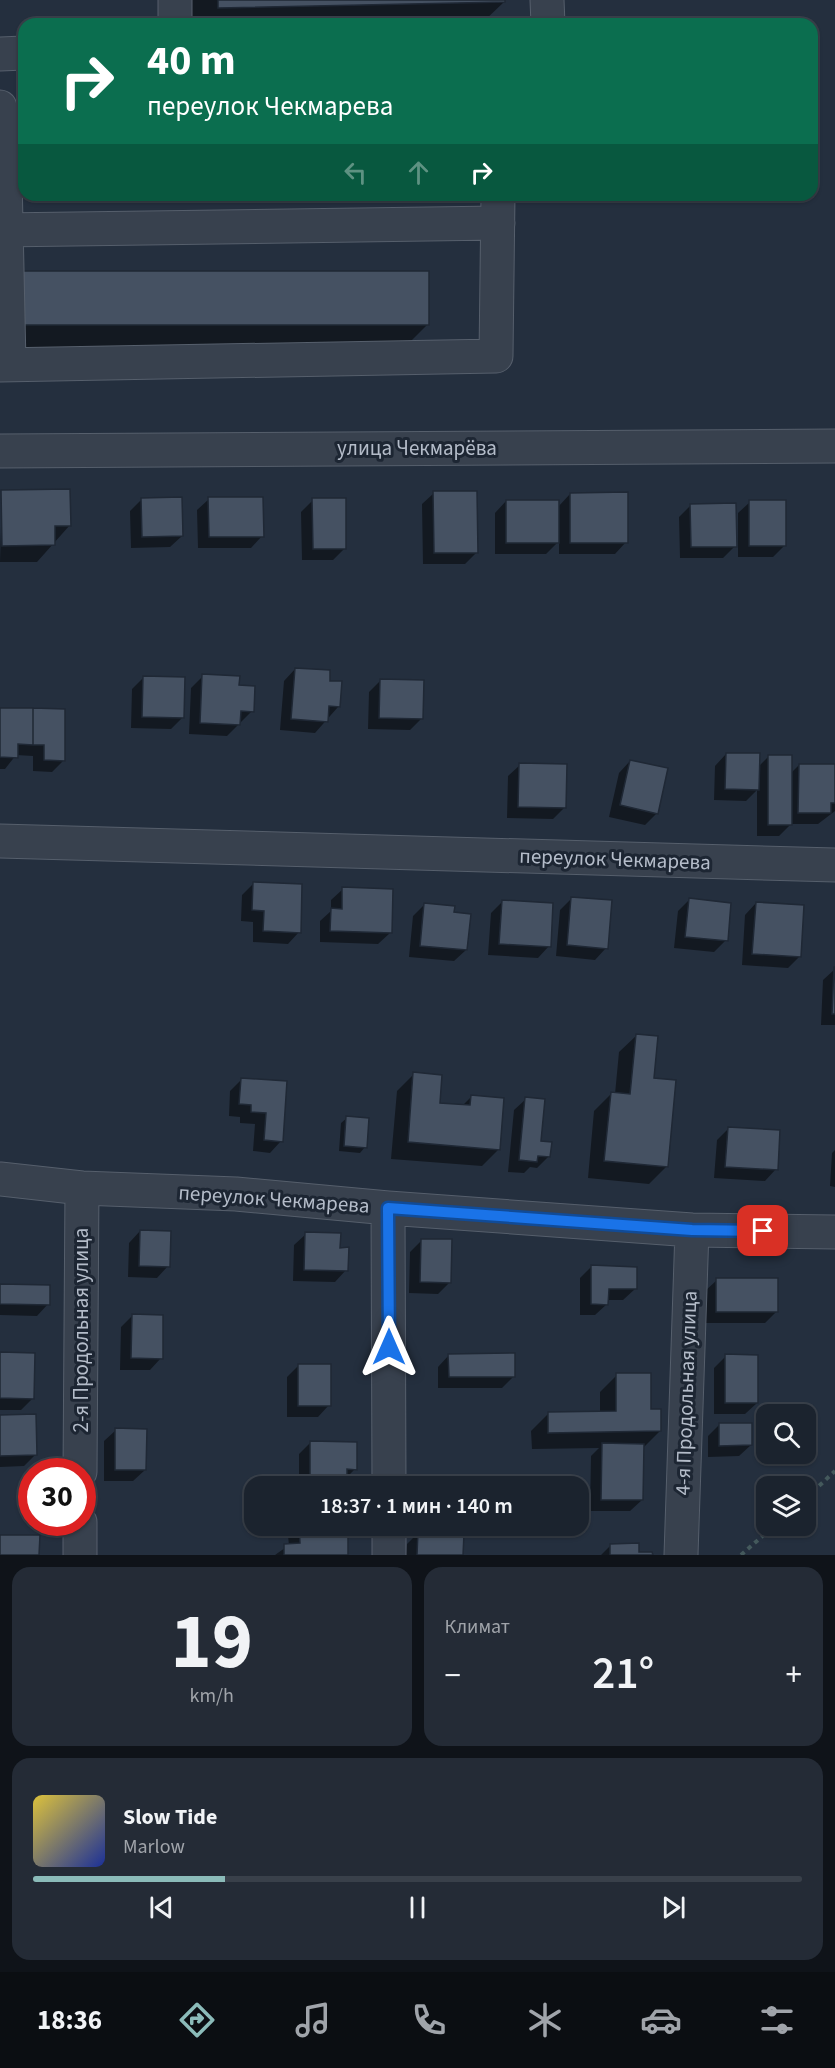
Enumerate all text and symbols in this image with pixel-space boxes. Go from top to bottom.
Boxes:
text: 40 m [147,31,236,91]
icon: right [48,42,126,120]
text: переулок Чекмарева [147,87,393,126]
icon: left [339,156,372,189]
icon: ahead [402,156,435,189]
icon: right [465,156,498,189]
street label: улица Чекмарёва [337,433,497,463]
street label: переулок Чекмарева [519,841,711,877]
street label: переулок Чекмарева [177,1177,371,1221]
pin [737,1205,788,1256]
icon: arrive [746,1214,779,1247]
street label: 2-я Продольная улица [66,1228,96,1432]
street label: 4-я Продольная улица [667,1290,705,1496]
position arrow [357,1315,421,1379]
map controls [756,1404,816,1536]
button: search [756,1404,816,1464]
speed limit sign: 30 [18,1458,96,1536]
button: layers [756,1476,816,1536]
text: 18:37 · 1 мин · 140 m [320,1490,513,1522]
text: 19 [171,1587,253,1698]
text: Климат [445,1613,510,1641]
text: 21° [592,1642,654,1706]
text: − [445,1652,461,1699]
text: + [786,1652,802,1699]
text: km/h [190,1682,234,1710]
text: Slow Tide [123,1801,217,1833]
text: Marlow [123,1833,185,1861]
icon: previous [145,1891,178,1924]
icon: pause [401,1891,434,1924]
icon: next [657,1891,690,1924]
icon: directions [176,1999,218,2041]
icon: music [292,1999,334,2041]
icon: phone [408,1999,450,2041]
icon: climate [524,1999,566,2041]
icon: car [640,1999,682,2041]
icon: filters [756,1999,798,2041]
text: 18:36 [37,2001,102,2040]

